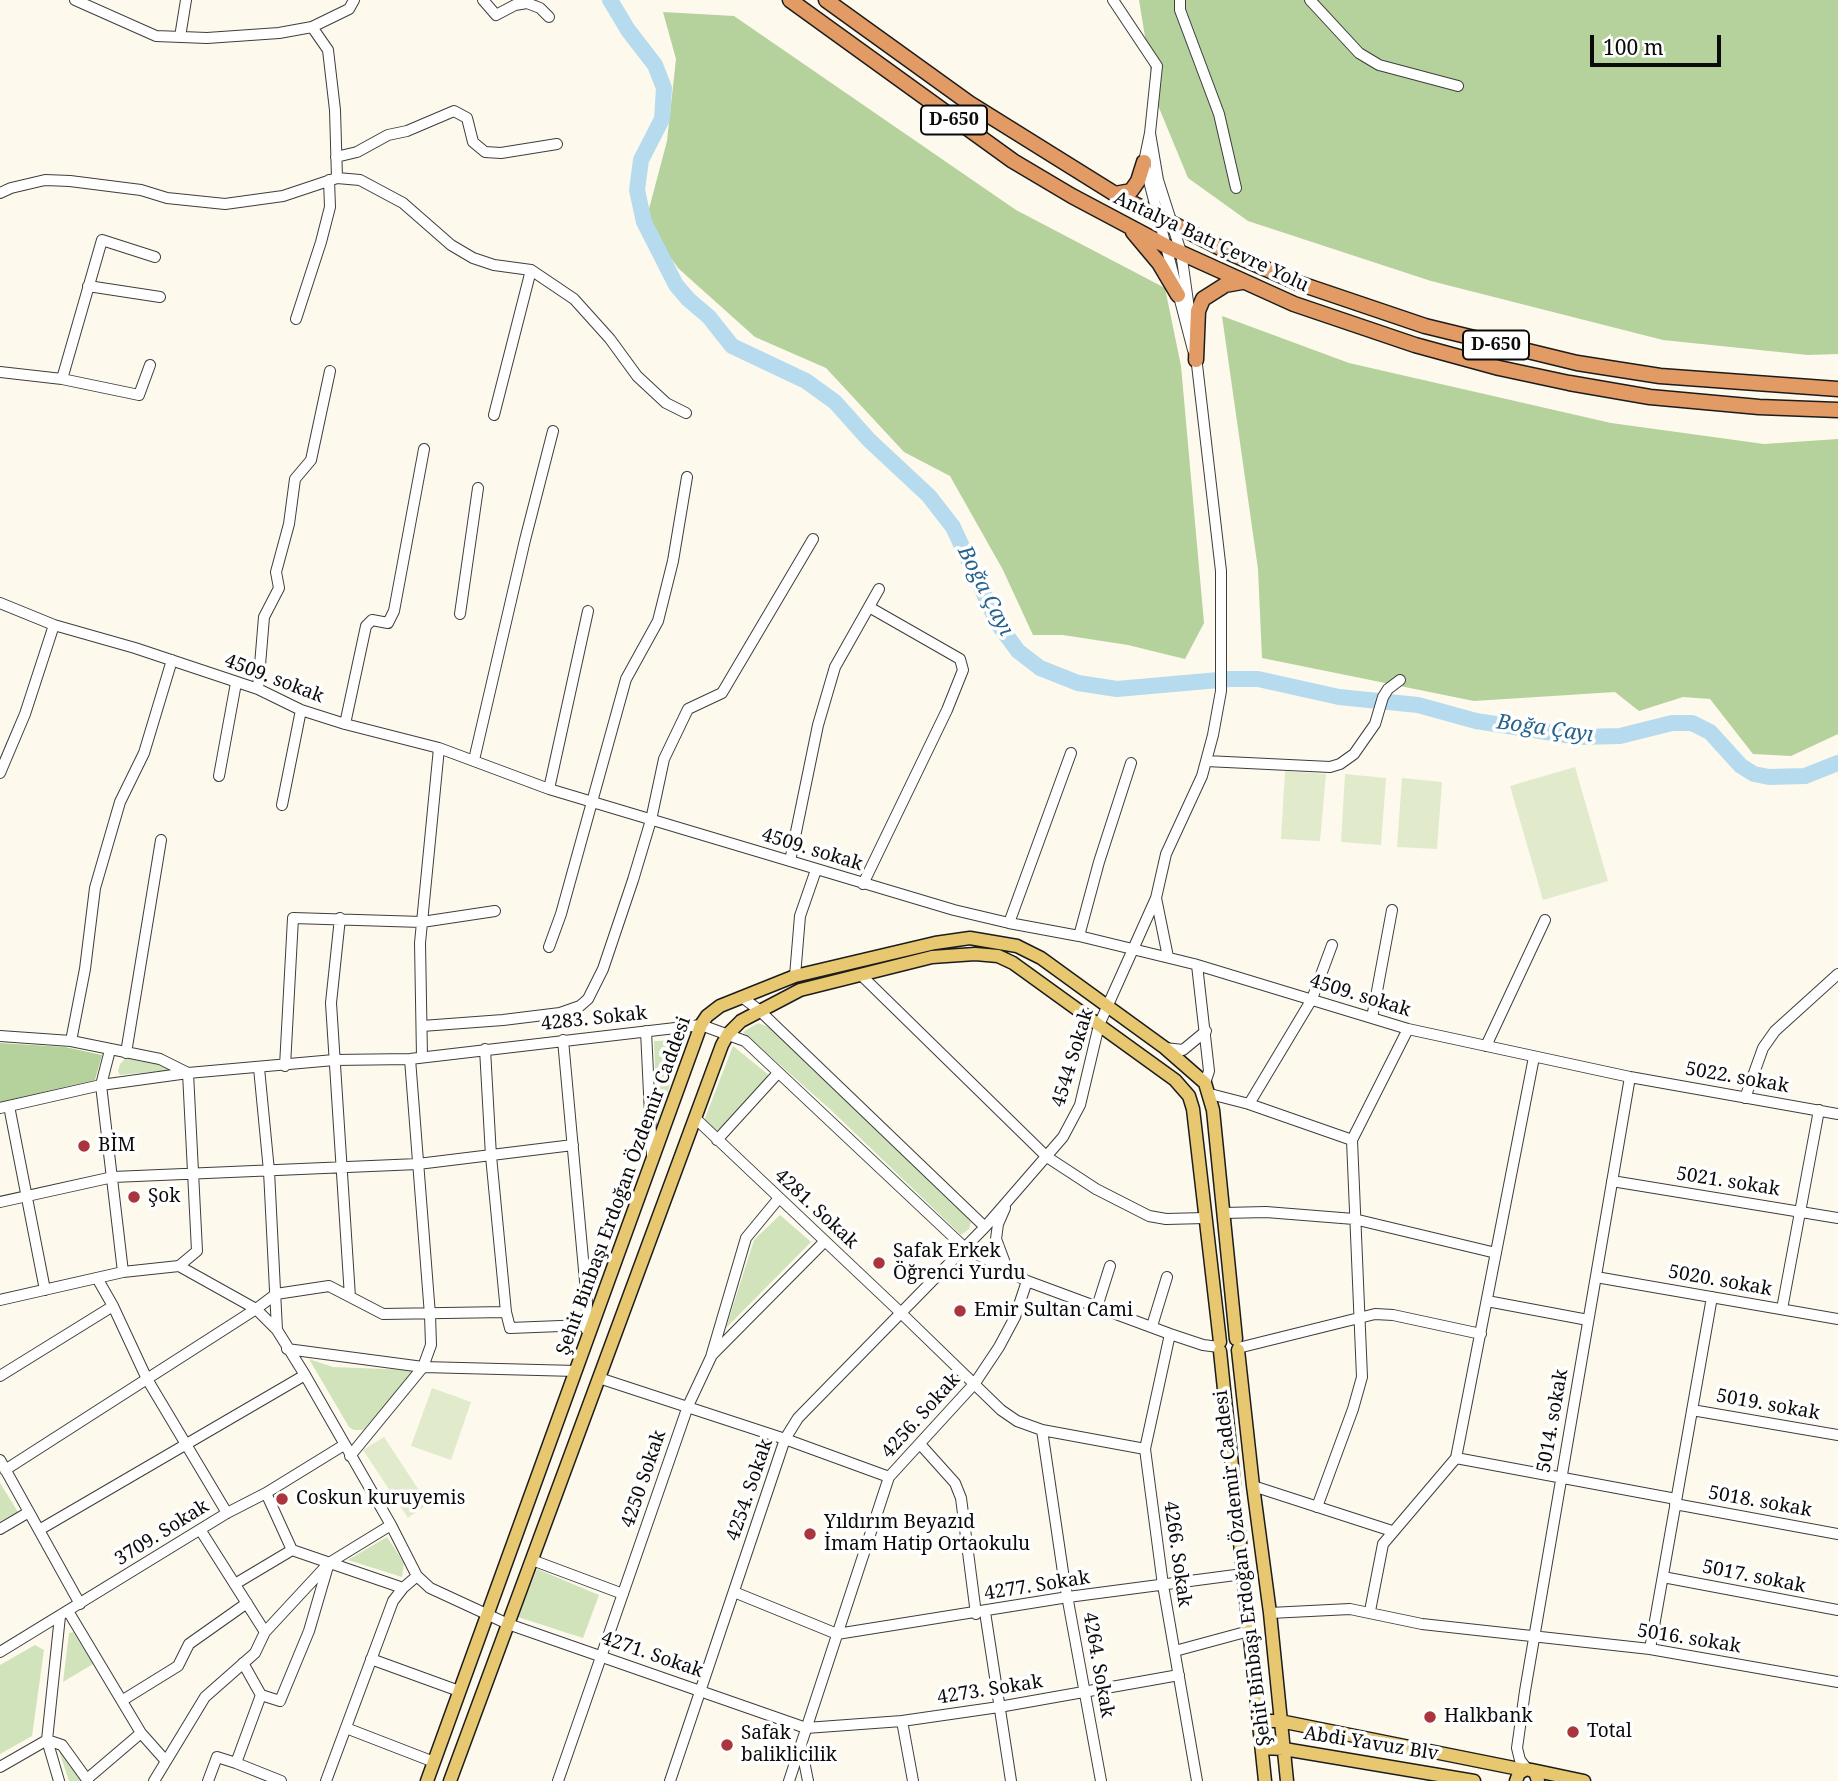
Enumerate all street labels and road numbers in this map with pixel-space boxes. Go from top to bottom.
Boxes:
road number: D-650 [921,106,987,134]
street label: Antalya Batı Çevre Yolu [1110,187,1312,297]
road number: D-650 [1463,330,1529,360]
street label: 4509. sokak [221,650,327,708]
street label: 4509. sokak [759,824,865,876]
street label: 4509. sokak [1307,970,1413,1022]
street label: 4283. Sokak [540,1002,648,1036]
street label: 4544 Sokak [1047,1006,1099,1110]
street label: Şehit Binbaşı Erdoğan Özdemir Caddesi [552,1014,696,1358]
street label: 5022. sokak [1683,1058,1791,1098]
street label: 5021. sokak [1675,1163,1781,1201]
street label: 4281. Sokak [769,1164,863,1254]
street label: 5020. sokak [1666,1261,1774,1301]
street label: 5014. sokak [1533,1367,1573,1475]
street label: 4256. Sokak [877,1369,965,1463]
street label: 5019. sokak [1714,1385,1822,1425]
street label: Şehit Binbaşı Erdoğan Özdemir Caddesi [1210,1389,1276,1747]
street label: 4250 Sokak [617,1427,671,1531]
street label: 4254. Sokak [722,1436,778,1544]
street label: 5018. sokak [1706,1482,1814,1522]
street label: 3709. Sokak [111,1495,213,1571]
street label: 4266. Sokak [1158,1500,1196,1608]
street label: 5017. sokak [1700,1556,1808,1598]
street label: 4277. Sokak [983,1566,1091,1606]
street label: 4264. Sokak [1078,1611,1118,1719]
street label: 5016. sokak [1636,1620,1742,1658]
street label: 4271. Sokak [598,1627,706,1683]
street label: 4273. Sokak [936,1670,1044,1710]
street label: Abdi Yavuz Blv [1302,1722,1440,1766]

